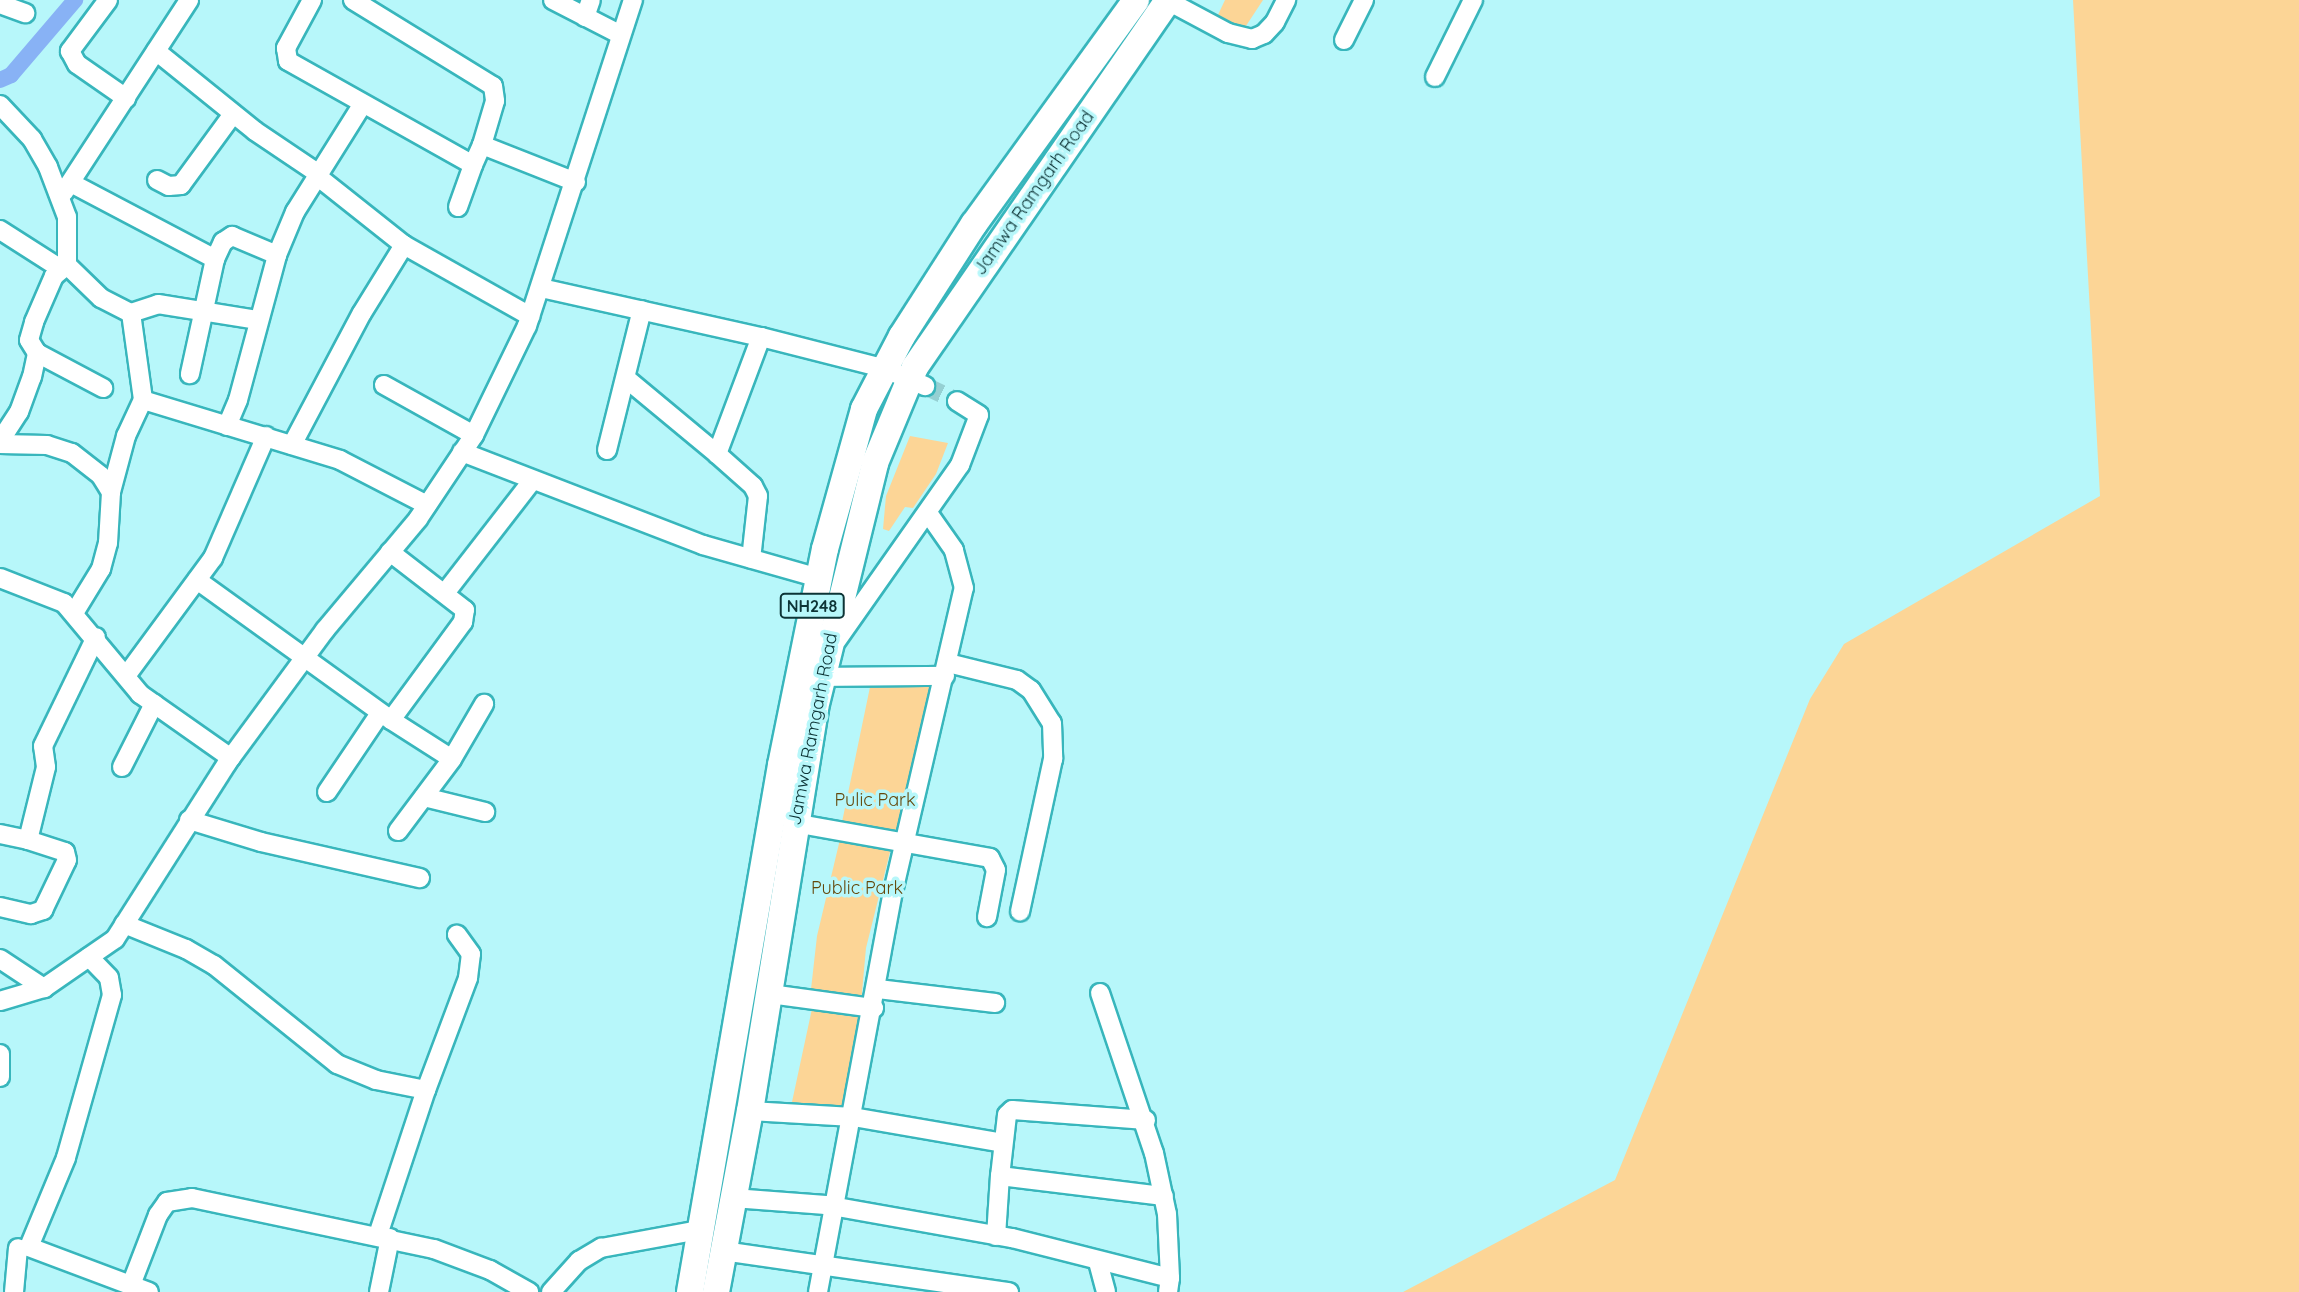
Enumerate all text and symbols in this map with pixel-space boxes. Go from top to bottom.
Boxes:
street label: Jamwa Ramgarh Road [969,107,1099,279]
road number: NH248 [779,594,845,618]
street label: Jamwa Ramgarh Road [784,631,842,827]
park label: Pulic Park [834,789,916,811]
park label: Public Park [811,877,903,899]

